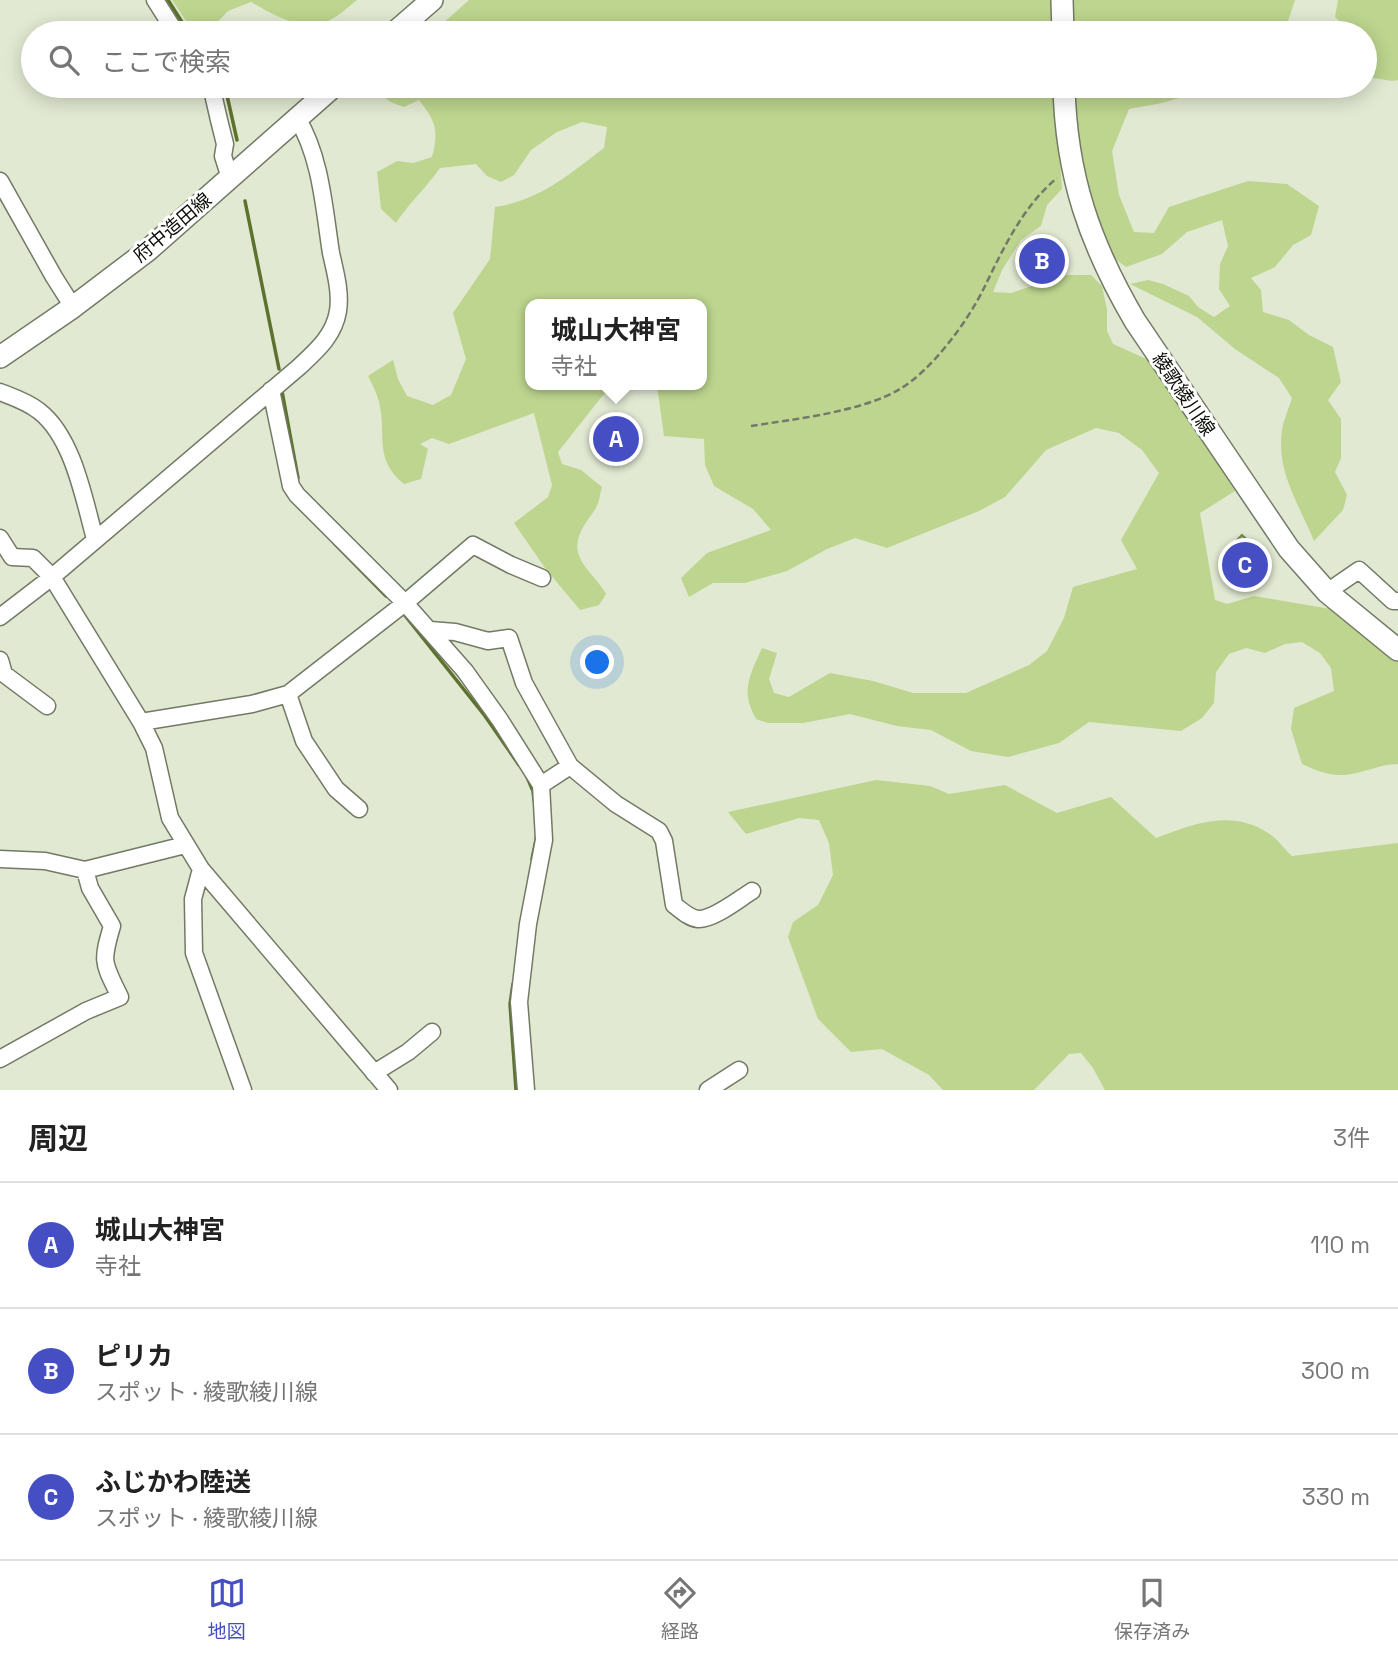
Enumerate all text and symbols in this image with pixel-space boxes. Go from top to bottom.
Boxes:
search box [21,21,1377,98]
icon: search [45,41,83,79]
text: ここで検索 [101,45,231,79]
street label: 府中造田線 [128,187,217,267]
pin: B [1019,235,1065,287]
popup [525,299,707,390]
text: 城山大神宮 [551,313,681,347]
street label: 綾歌綾川線 [1147,348,1221,441]
text: 寺社 [551,351,597,381]
pin: A [593,413,639,465]
pin: C [1222,539,1268,591]
your location [580,645,614,679]
text: 周辺 [28,1119,88,1158]
text: 3件 [1333,1123,1370,1153]
text: 城山大神宮 [95,1213,225,1247]
text: A [44,1230,58,1260]
text: 110 m [1310,1230,1370,1260]
text: 寺社 [95,1251,141,1281]
text: ピリカ [95,1339,173,1373]
text: B [43,1356,59,1386]
text: 300 m [1301,1356,1370,1386]
text: スポット · 綾歌綾川線 [95,1377,318,1407]
text: ふじかわ陸送 [95,1465,251,1499]
text: C [44,1482,58,1512]
text: 330 m [1302,1482,1370,1512]
text: スポット · 綾歌綾川線 [95,1503,318,1533]
tab: 地図 [208,1574,246,1644]
tab: 経路 [661,1574,699,1644]
tab: 保存済み [1114,1574,1190,1644]

